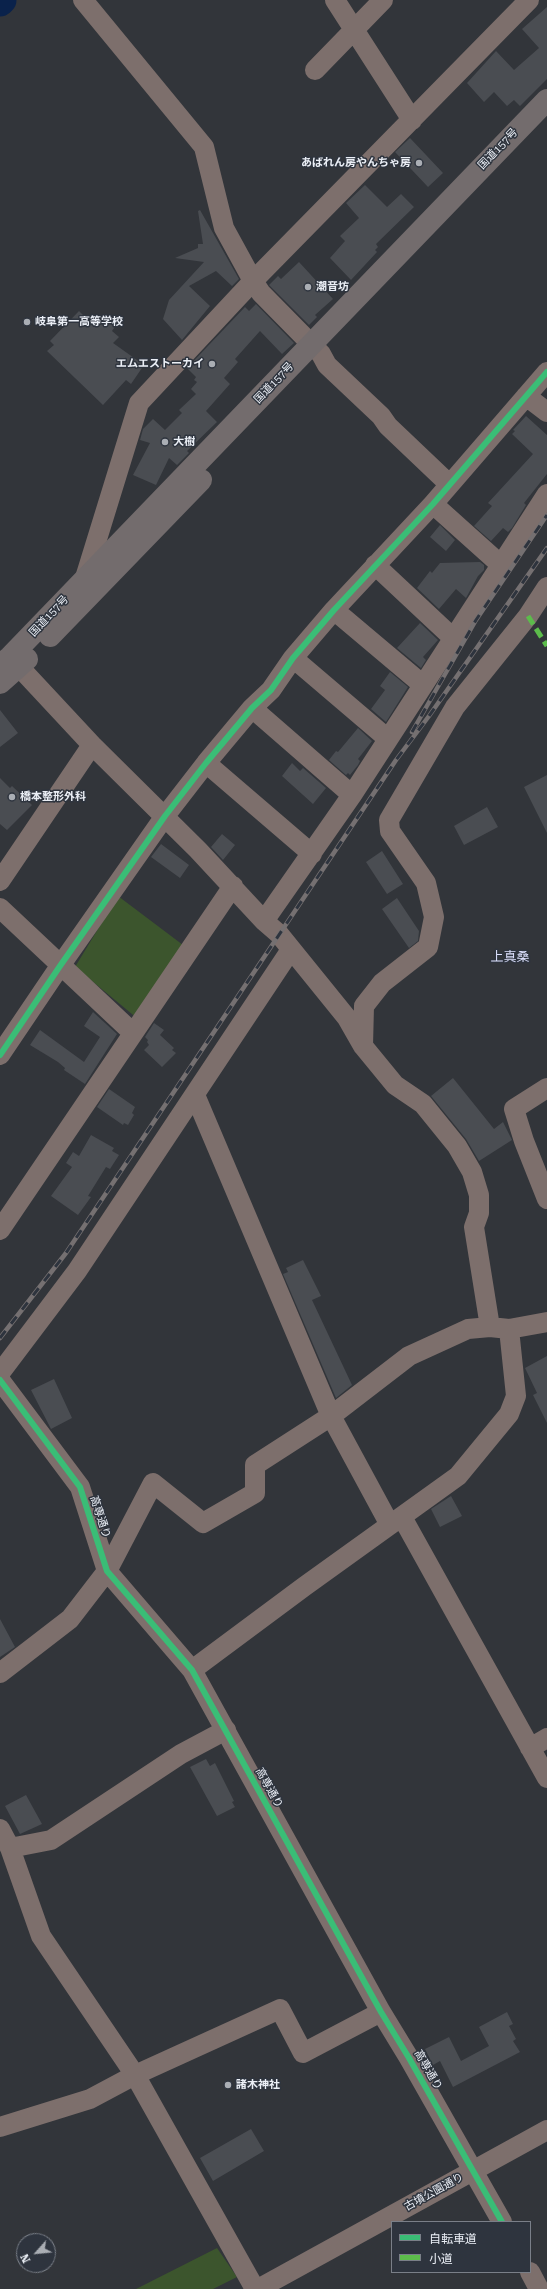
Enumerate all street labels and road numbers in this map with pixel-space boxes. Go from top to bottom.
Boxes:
street label: 国道157号 [475,126,521,172]
street label: 国道157号 [251,360,297,406]
street label: 国道157号 [27,593,71,639]
street label: 高専通り [87,1494,113,1540]
street label: 高専通り [253,1766,285,1810]
street label: 高専通り [411,2048,445,2092]
street label: 古墳公園通り [402,2170,466,2214]

